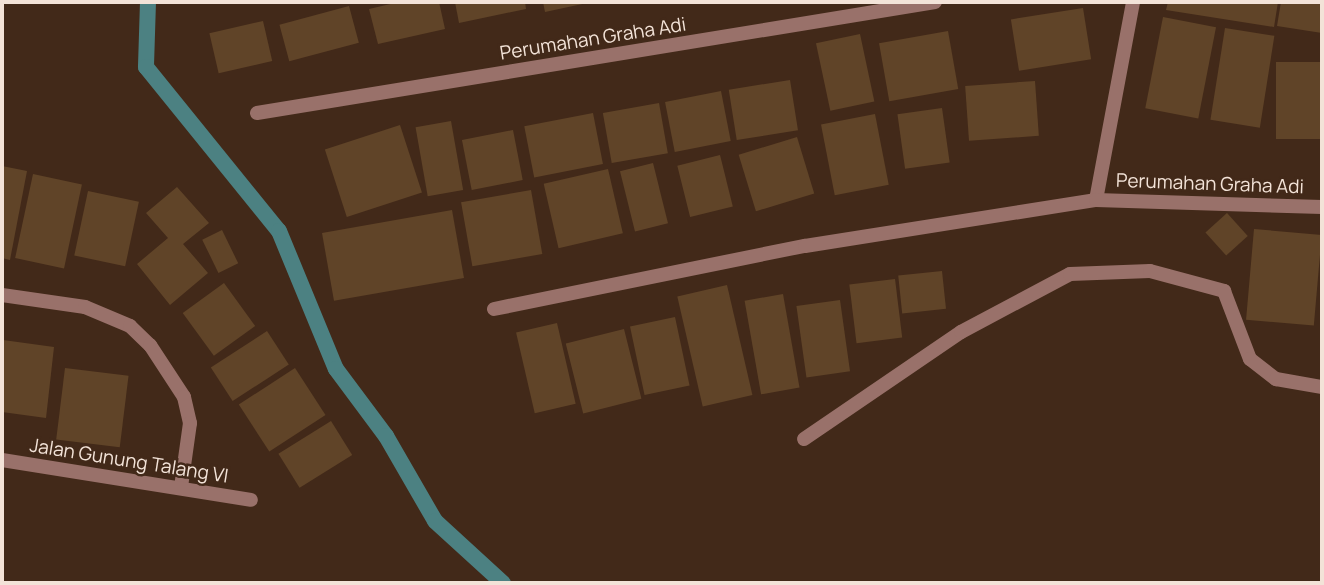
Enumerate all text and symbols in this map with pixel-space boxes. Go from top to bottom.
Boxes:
street label: Perumahan Graha Adi [498,13,688,65]
street label: Perumahan Graha Adi [1116,169,1304,199]
street label: Jalan Gunung Talang VI [28,434,230,488]

